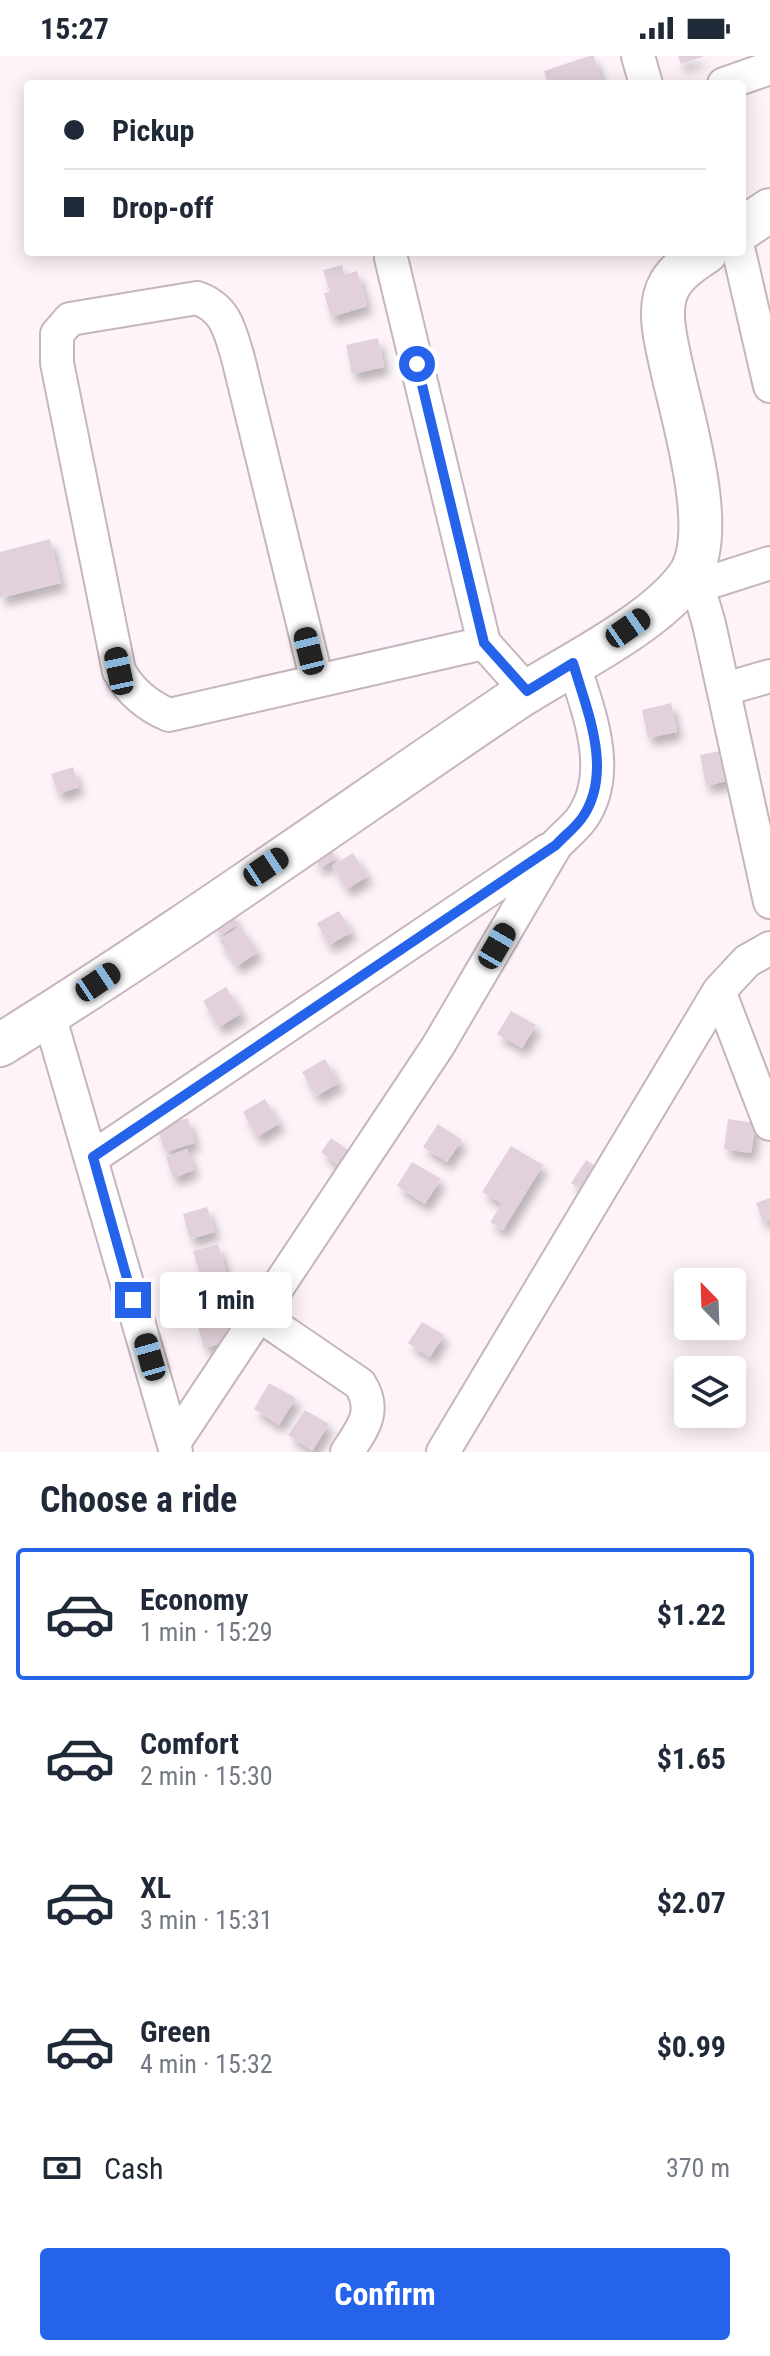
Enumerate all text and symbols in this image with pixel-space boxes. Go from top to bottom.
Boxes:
text: 15:27 [40,11,109,46]
text: Pickup [112,113,194,148]
text: Drop-off [112,190,214,225]
route start [399,346,435,382]
car [601,604,655,652]
car [292,625,326,677]
car [102,645,136,697]
car [239,844,293,890]
car [475,919,519,973]
car [71,959,125,1005]
north arrow [674,1268,746,1340]
map controls [674,1268,746,1428]
callout: 1 min [161,1272,293,1328]
route end [115,1282,151,1318]
text: 1 min [197,1285,255,1315]
car [132,1331,168,1383]
button: layers [674,1356,746,1428]
text: Choose a ride [40,1479,237,1521]
icon: car [44,1578,116,1650]
text: Economy [140,1582,248,1617]
text: $1.22 [657,1597,726,1632]
text: 1 min · 15:29 [140,1617,273,1647]
icon: car [44,1722,116,1794]
text: Comfort [140,1726,239,1761]
text: $1.65 [657,1741,726,1776]
text: 2 min · 15:30 [140,1761,273,1791]
icon: car [44,1866,116,1938]
text: XL [140,1870,171,1905]
text: $2.07 [657,1885,726,1920]
text: 3 min · 15:31 [140,1905,273,1935]
icon: car [44,2010,116,2082]
text: Green [140,2014,211,2049]
text: $0.99 [657,2029,726,2064]
text: 4 min · 15:32 [140,2049,273,2079]
icon: cash [40,2146,84,2190]
text: Cash [104,2151,164,2186]
text: 370 m [666,2153,730,2183]
button: Confirm [40,2248,730,2340]

